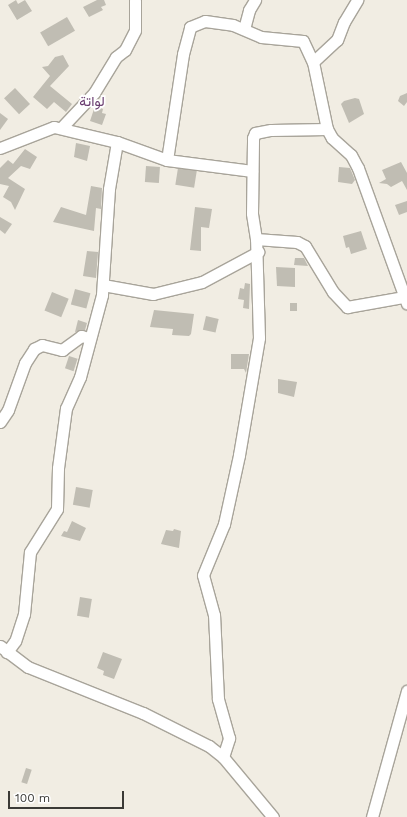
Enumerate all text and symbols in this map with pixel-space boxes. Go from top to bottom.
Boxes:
district label: لواتة [79,93,105,109]
scale bar [10,783,126,809]
text: 100 m [15,791,50,805]

